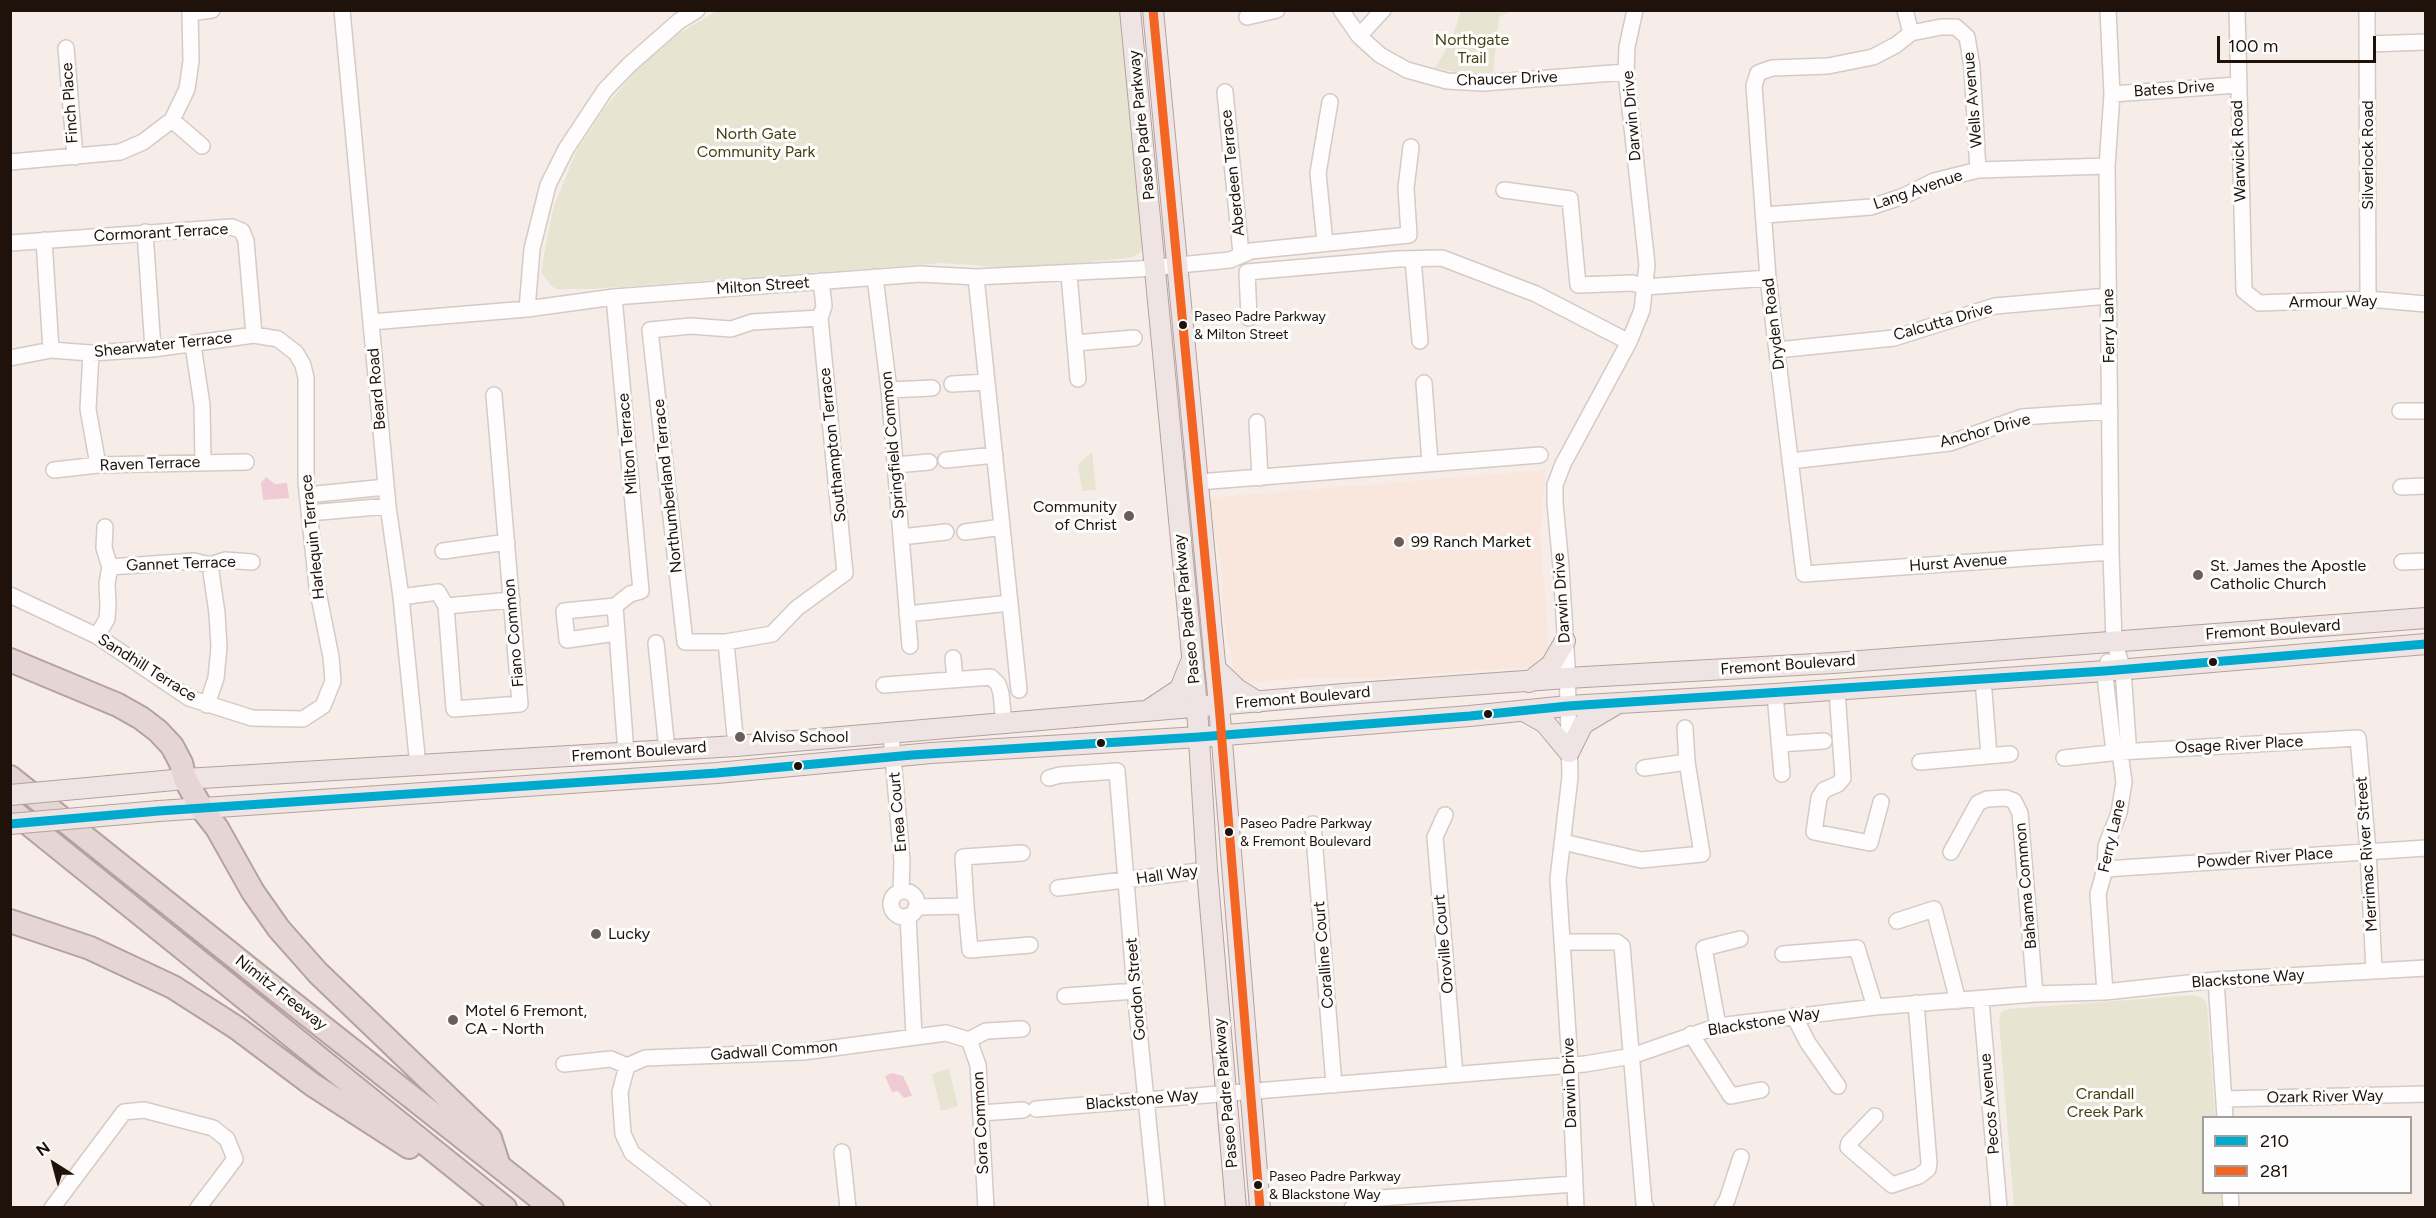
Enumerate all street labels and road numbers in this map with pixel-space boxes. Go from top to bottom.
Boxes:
street label: Paseo Padre Parkway [1125,49,1159,201]
street label: Wells Avenue [1959,51,1987,149]
street label: Finch Place [58,62,82,144]
street label: Chaucer Drive [1456,68,1558,90]
street label: Darwin Drive [1618,70,1646,162]
street label: Bates Drive [2133,77,2215,101]
street label: Warwick Road [2228,100,2250,202]
street label: Silverlock Road [2358,100,2378,210]
street label: Aberdeen Terrace [1217,109,1249,237]
street label: Lang Avenue [1871,166,1965,214]
street label: Cormorant Terrace [93,220,229,246]
street label: Milton Street [716,273,810,299]
street label: Dryden Road [1759,277,1789,371]
street label: Ferry Lane [2099,289,2119,363]
street label: Armour Way [2289,292,2377,312]
street label: Calcutta Drive [1891,299,1995,345]
street label: Shearwater Terrace [93,328,233,362]
street label: Beard Road [364,347,390,431]
street label: Southampton Terrace [815,367,851,523]
street label: Springfield Common [877,370,909,520]
street label: Milton Terrace [614,392,642,496]
street label: Northumberland Terrace [649,398,687,574]
street label: Anchor Drive [1938,410,2032,452]
street label: Raven Terrace [99,453,201,475]
street label: Harlequin Terrace [297,474,329,600]
street label: Paseo Padre Parkway [1170,533,1204,685]
street label: Hurst Avenue [1908,550,2008,576]
street label: Gannet Terrace [126,552,236,576]
street label: Darwin Drive [1549,552,1575,644]
street label: Fiano Common [500,578,528,688]
street label: Fremont Boulevard [2205,616,2341,644]
street label: Sandhill Terrace [94,630,200,706]
street label: Fremont Boulevard [1720,651,1856,679]
street label: Fremont Boulevard [1235,683,1371,713]
street label: Osage River Place [2174,732,2304,758]
street label: Fremont Boulevard [571,738,707,766]
street label: Enea Court [885,771,911,853]
street label: Merrimac River Street [2352,776,2382,932]
street label: Ferry Lane [2094,797,2130,875]
street label: Bahama Common [2011,822,2041,950]
street label: Powder River Place [2196,844,2334,872]
street label: Hall Way [1135,861,1199,889]
street label: Oroville Court [1430,893,1458,995]
street label: Coralline Court [1310,900,1338,1010]
street label: Gordon Street [1122,937,1150,1041]
street label: Nimitz Freeway [231,951,331,1035]
street label: Blackstone Way [2191,965,2305,993]
street label: Blackstone Way [1706,1004,1822,1040]
street label: Paseo Padre Parkway [1210,1017,1242,1169]
street label: Gadwall Common [710,1037,838,1065]
street label: Darwin Drive [1559,1037,1581,1129]
street label: Pecos Avenue [1976,1053,2004,1155]
street label: Sora Common [969,1071,993,1175]
street label: Blackstone Way [1085,1085,1199,1115]
street label: Ozark River Way [2267,1086,2383,1108]

